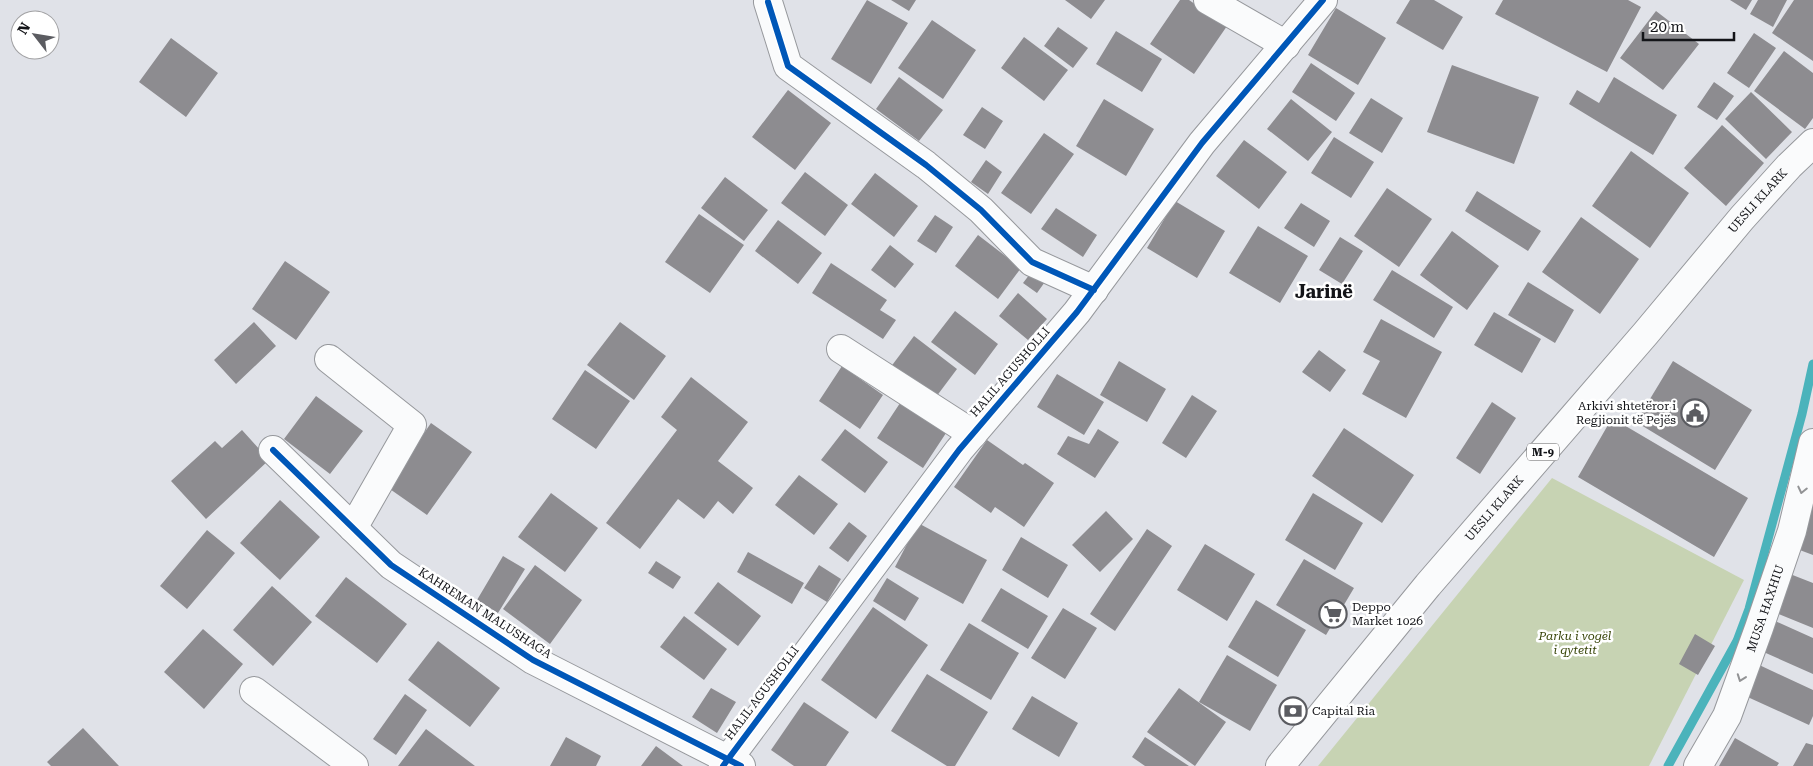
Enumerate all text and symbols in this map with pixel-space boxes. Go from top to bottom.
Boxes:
north arrow [10,10,60,60]
scale bar [1643,10,1734,42]
text: 20 m [1650,18,1685,36]
text: N [14,19,34,37]
street label: UESLI KLARK [1725,166,1790,236]
district label: Jarinë [1295,281,1353,302]
street label: HALIL AGUSHOLLI [967,324,1053,420]
public building icon: Arkivi shtetëror i Regjionit të Pejës [1680,398,1710,428]
place label: Arkivi shtetëror i Regjionit të Pejës [1576,399,1676,427]
road number: M-9 [1527,444,1559,461]
street label: UESLI KLARK [1462,473,1526,544]
one-way arrow [1797,486,1808,495]
street label: MUSA HAXHIU [1744,563,1787,654]
street label: KAHREMAN MALUSHAGA [416,565,555,662]
supermarket icon: Deppo Market 1026 [1318,599,1348,629]
place label: Deppo Market 1026 [1352,600,1423,628]
park label: Parku i vogël i qytetit [1538,629,1612,657]
street label: HALIL AGUSHOLLI [722,643,802,743]
one-way arrow [1737,673,1747,682]
bank icon: Capital Ria [1278,696,1308,726]
place label: Capital Ria [1312,704,1376,718]

